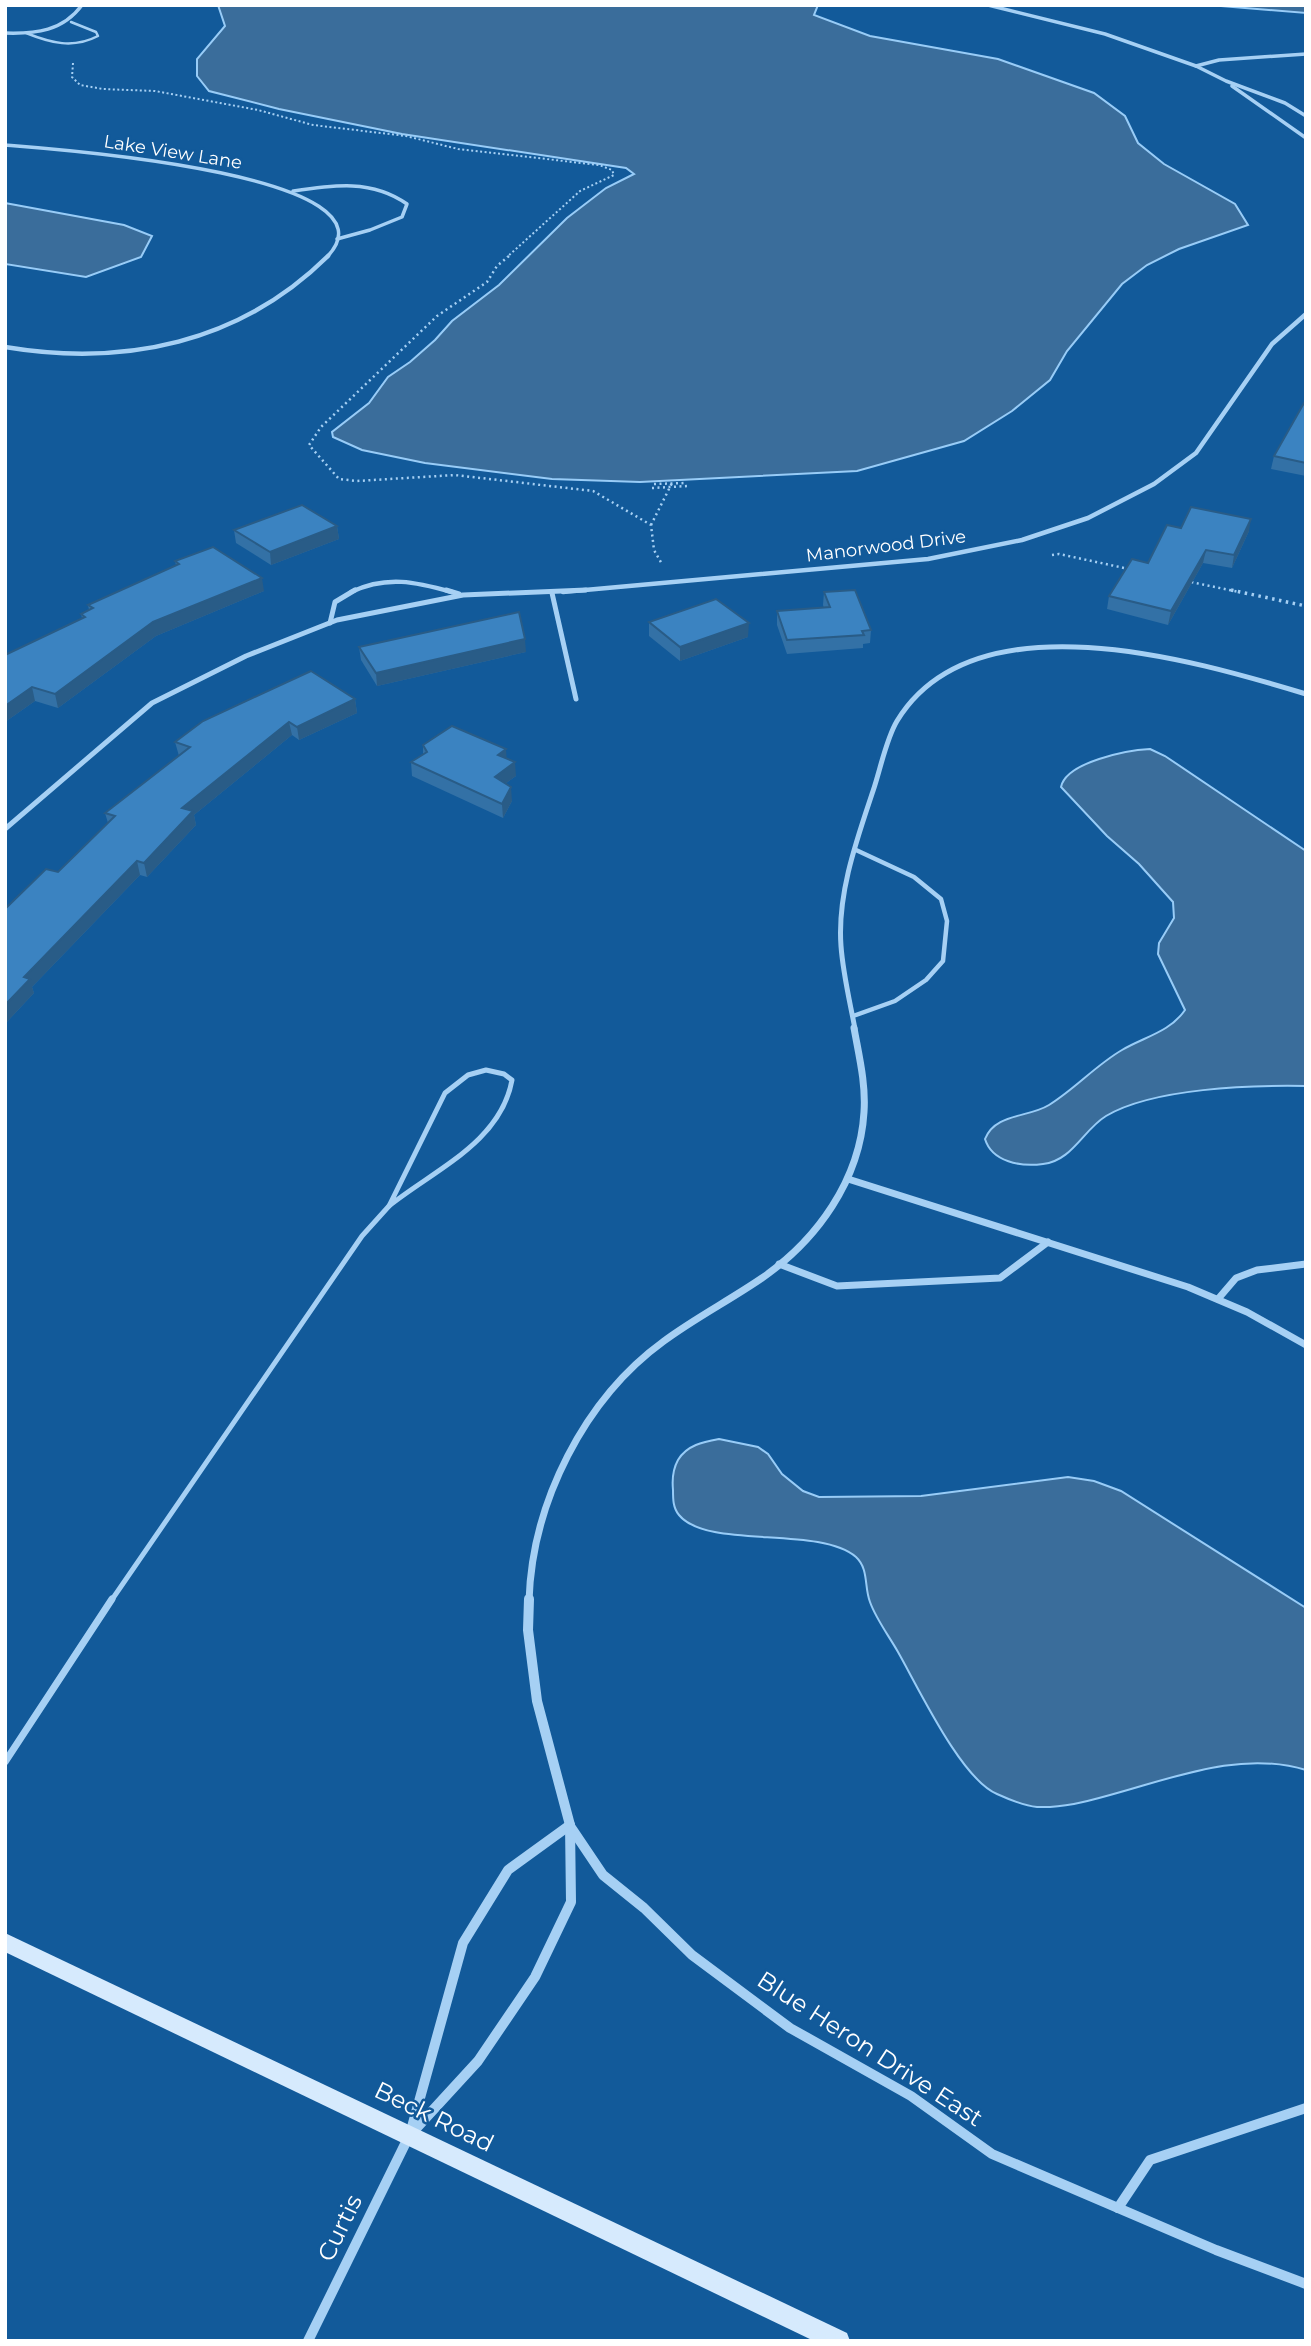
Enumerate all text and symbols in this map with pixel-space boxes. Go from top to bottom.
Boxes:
street label: Lake View Lane [102,130,244,174]
street label: Manorwood Drive [805,525,967,567]
street label: Blue Heron Drive East [752,1965,989,2132]
street label: Beck Road [370,2075,499,2158]
street label: Curtis [311,2190,368,2266]

